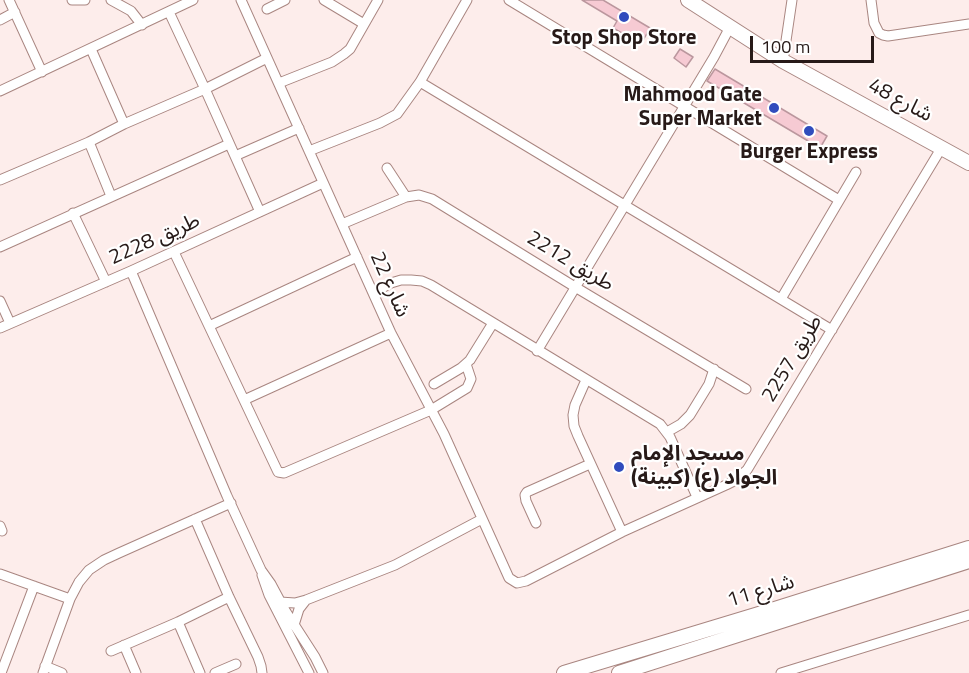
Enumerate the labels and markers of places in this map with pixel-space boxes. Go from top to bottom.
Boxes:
marker: Stop Shop Store [617,10,631,24]
place label: Stop Shop Store [551,26,697,52]
place label: Mahmood Gate Super Market [624,83,762,133]
marker: Mahmood Gate Super Market [767,101,781,115]
marker: Burger Express [802,124,816,138]
place label: Burger Express [740,140,878,166]
place label: مسجد الإمام الجواد (ع) (كبينة) [631,442,777,492]
marker: مسجد الإمام الجواد (ع) (كبينة) [612,460,626,474]

